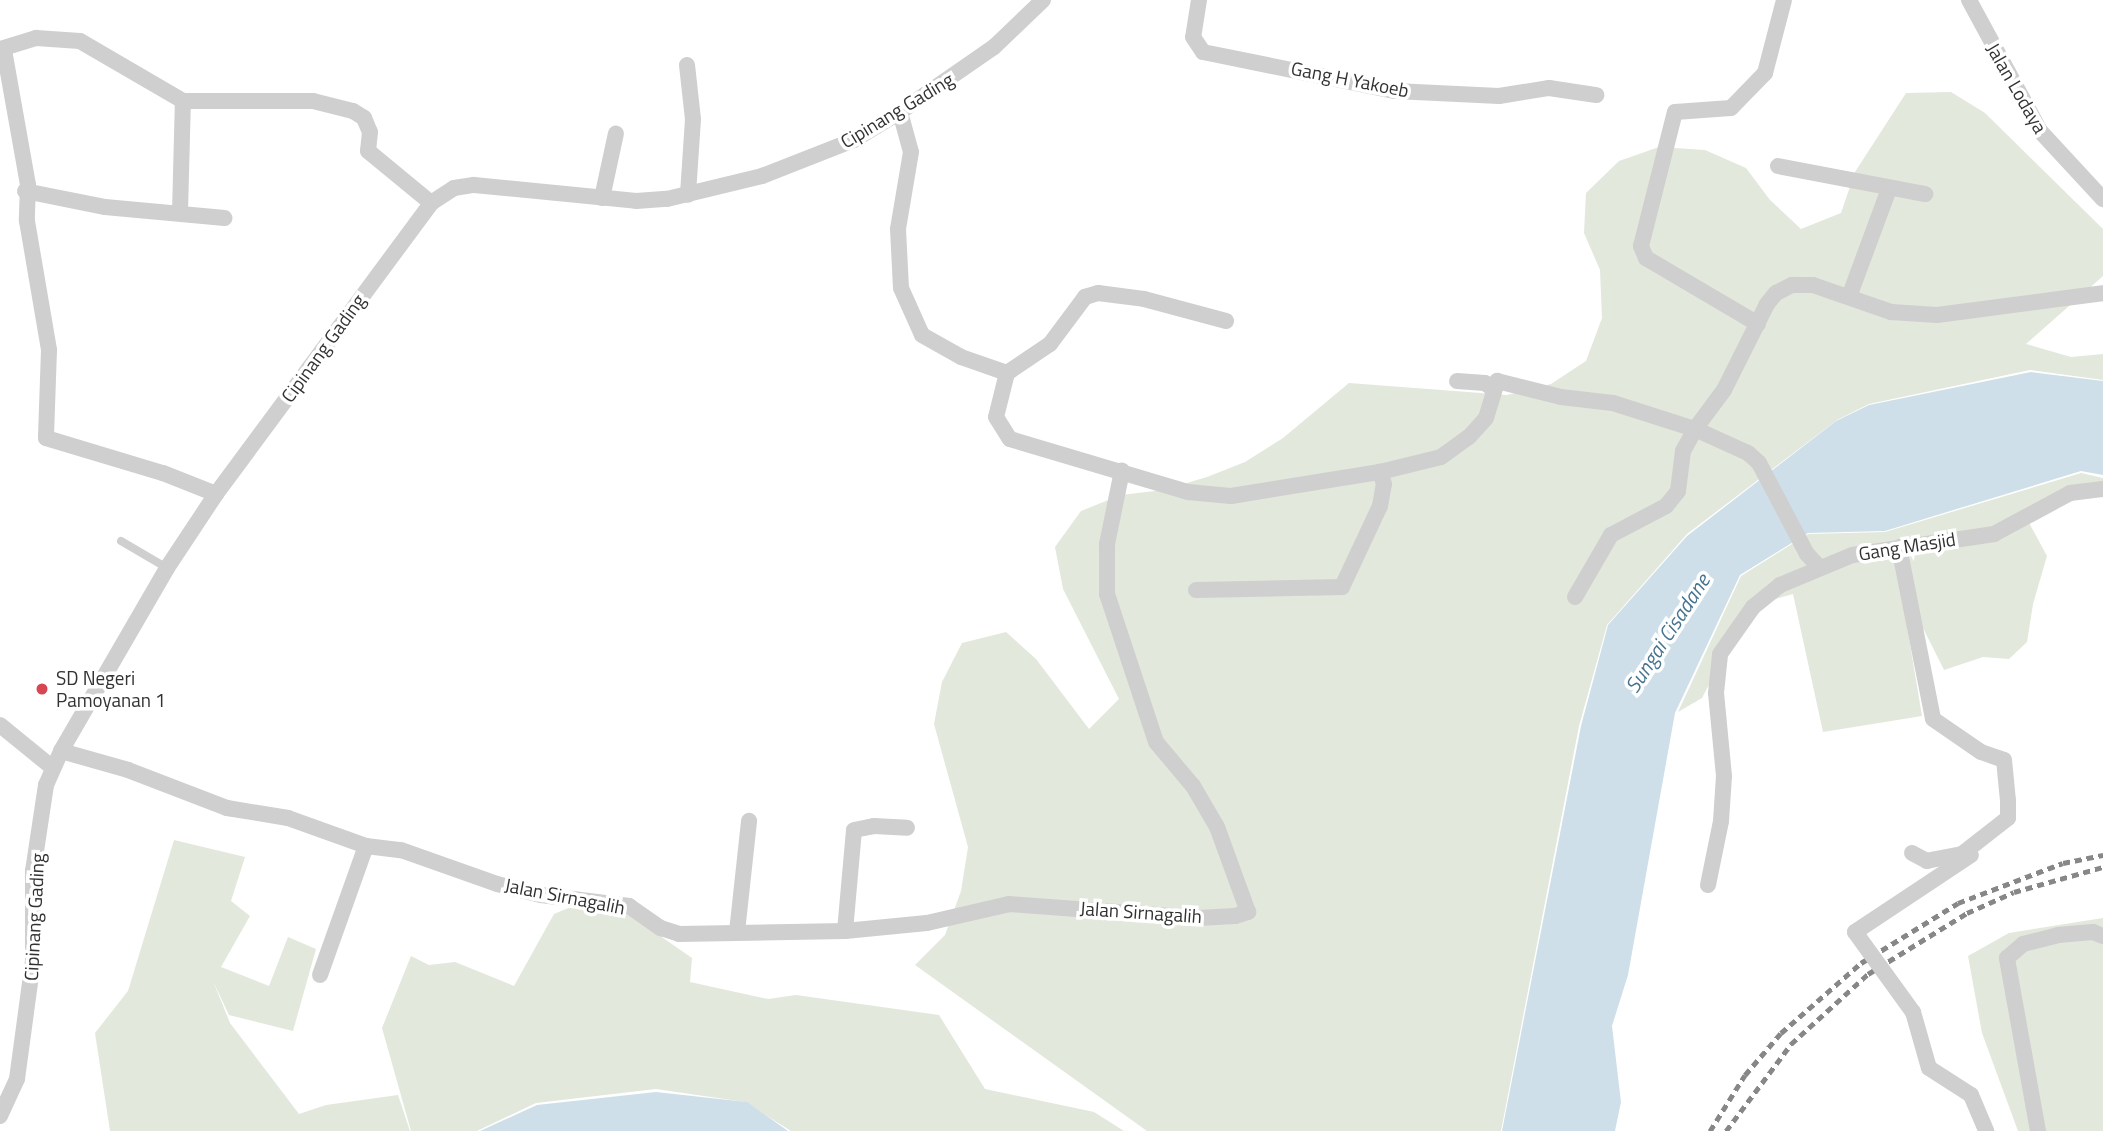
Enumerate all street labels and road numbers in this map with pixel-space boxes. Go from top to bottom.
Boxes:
street label: Jalan Lodaya [1982,39,2052,137]
street label: Gang H Yakoeb [1289,56,1411,102]
street label: Cipinang Gading [836,67,958,153]
street label: Cipinang Gading [276,290,370,406]
street label: Gang Masjid [1857,527,1957,565]
street label: Cipinang Gading [19,853,49,981]
street label: Jalan Sirnagalih [503,873,627,919]
street label: Jalan Sirnagalih [1079,896,1203,928]

